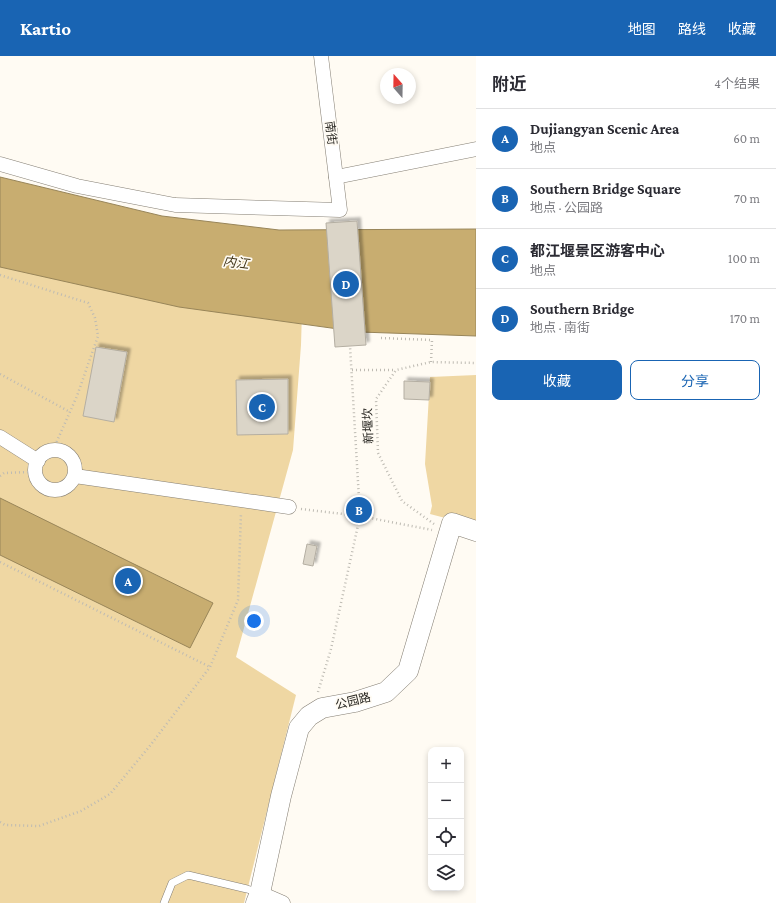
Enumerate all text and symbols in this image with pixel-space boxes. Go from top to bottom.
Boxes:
text: Kartio [20,18,71,39]
text: 地图 [628,21,656,37]
text: 路线 [678,21,706,37]
text: 收藏 [728,21,756,37]
north arrow [380,68,416,104]
text: 附近 [492,75,526,94]
text: 4个结果 [714,76,760,91]
street label: 南街 [323,120,339,146]
text: Dujiangyan Scenic Area [530,121,679,137]
text: A [501,131,509,146]
text: 60 m [733,131,760,146]
text: 地点 [530,140,556,155]
text: Southern Bridge Square [530,181,681,197]
text: B [501,191,509,206]
text: 70 m [734,191,760,206]
text: 地点 · 公园路 [530,200,603,215]
text: 都江堰景区游客中心 [530,243,665,259]
text: C [501,251,509,266]
text: 100 m [728,251,760,266]
water label: 内江 [222,253,252,272]
text: 地点 [530,263,556,278]
pin: D [333,269,359,299]
text: Southern Bridge [530,301,634,317]
text: D [501,311,509,326]
text: 170 m [730,311,760,326]
text: 地点 · 南街 [530,320,590,335]
button: 收藏 [492,360,622,400]
button: 分享 [630,360,760,400]
pin: C [249,392,275,422]
street label: 新堰坎 [360,408,376,444]
pin: B [346,495,372,525]
pin: A [115,566,141,596]
your location [244,611,264,631]
street label: 公园路 [334,690,372,712]
map controls [428,747,464,891]
button: + [428,747,464,783]
button: − [428,783,464,819]
button: locate [428,819,464,855]
button: layers [428,855,464,891]

